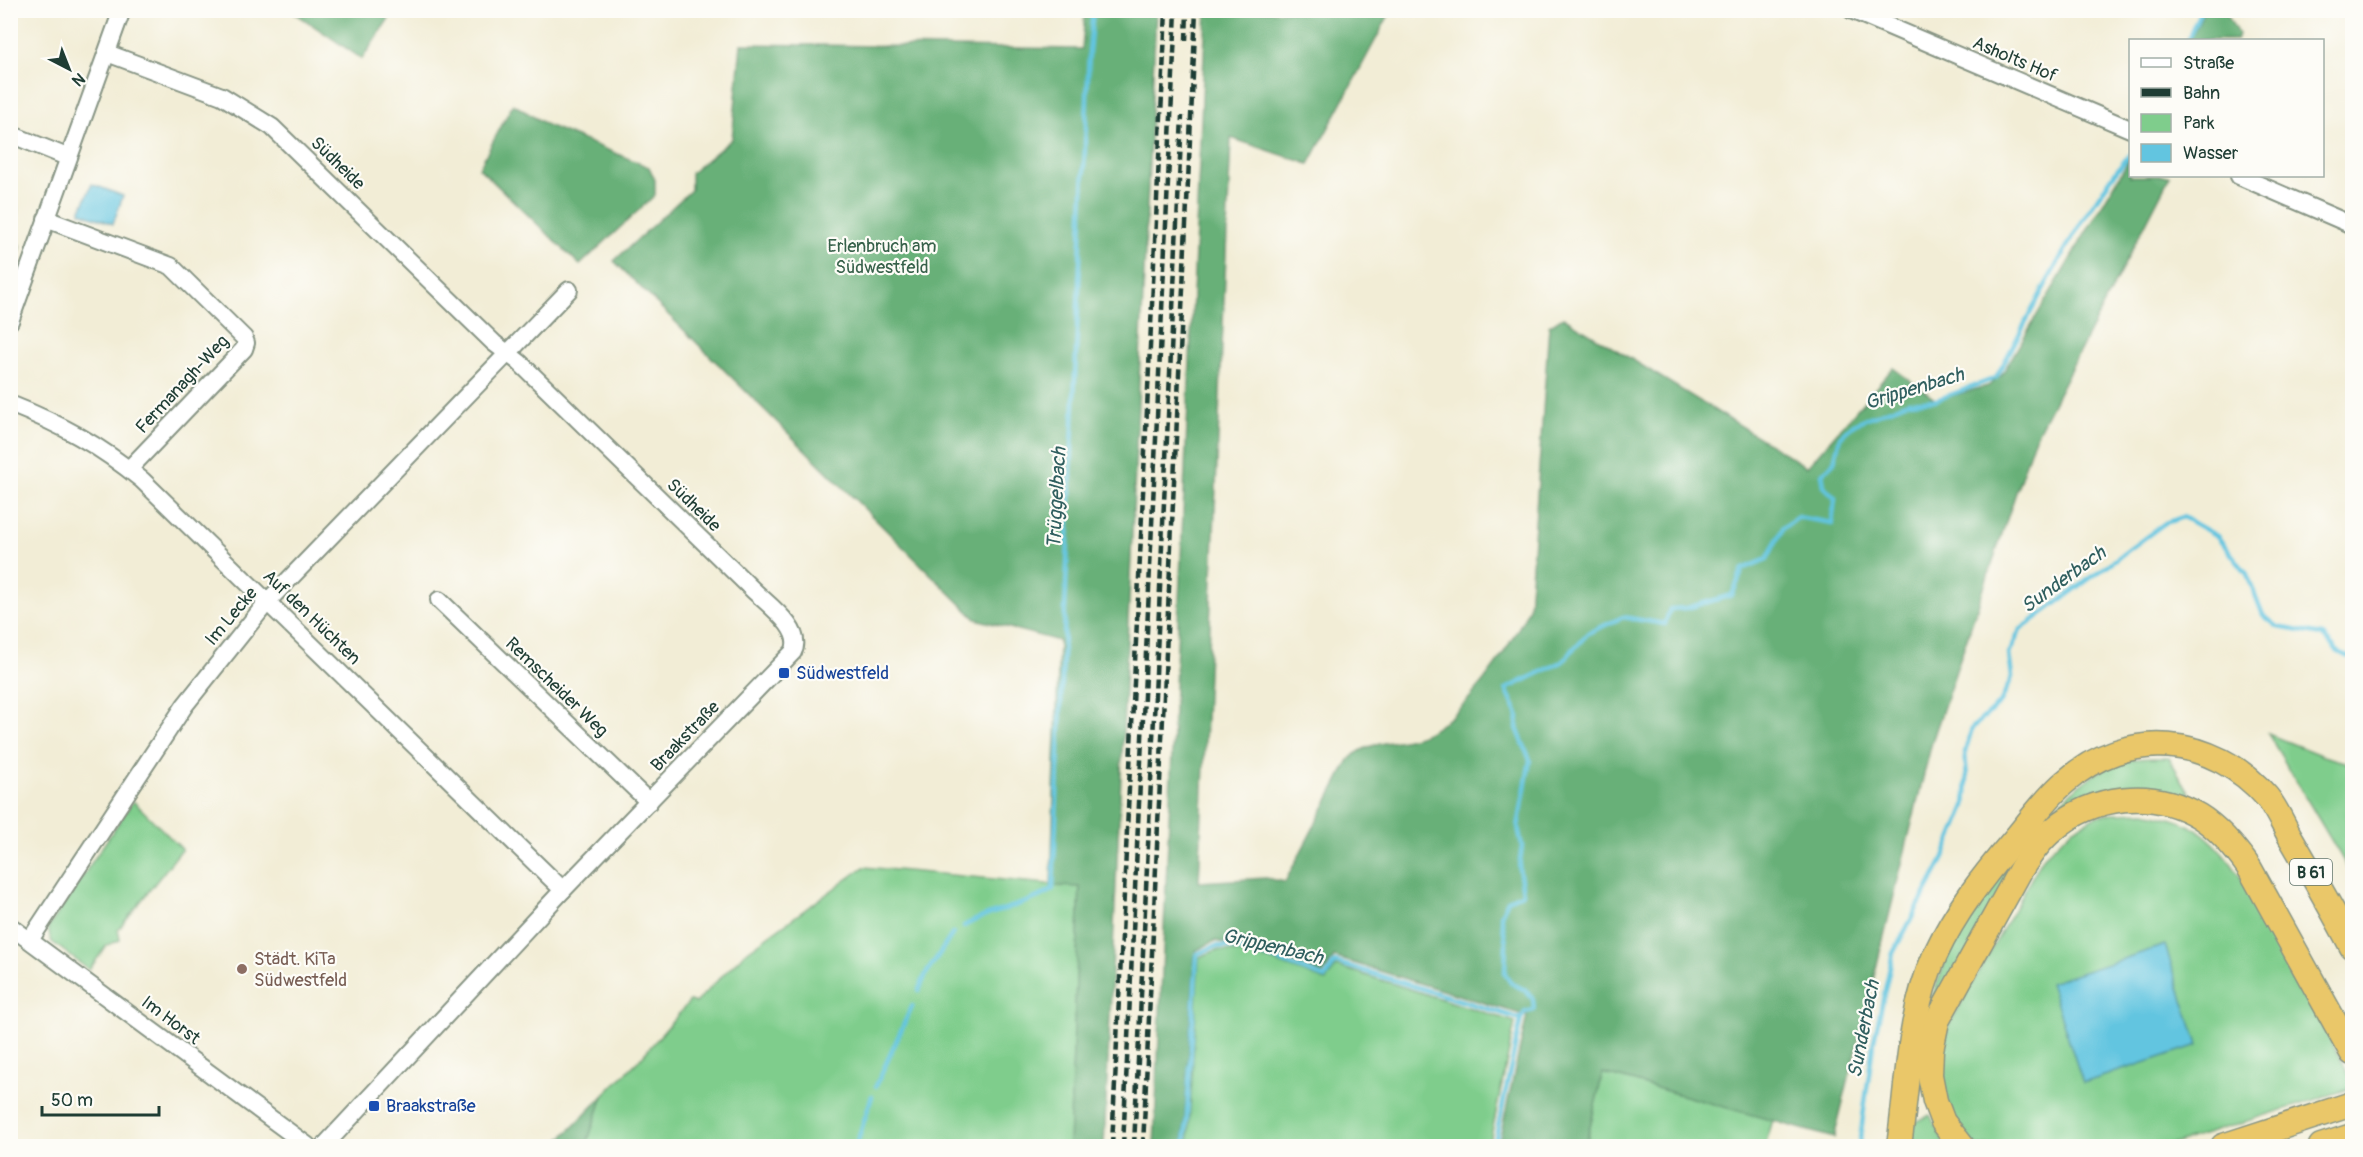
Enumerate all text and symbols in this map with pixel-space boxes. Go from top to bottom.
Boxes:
street label: Asholts Hof [1969,31,2061,88]
north arrow [39,39,99,99]
legend [2129,39,2324,177]
text: Straße [2183,52,2234,75]
text: N [68,68,89,91]
text: Bahn [2183,82,2220,105]
text: Park [2183,112,2215,135]
street label: Südheide [306,132,370,195]
text: Wasser [2183,142,2239,165]
park label: Erlenbruch am Südwestfeld [828,235,936,279]
street label: Fermanagh-Weg [131,330,234,438]
water label: Grippenbach [1862,361,1968,415]
water label: Trüggelbach [1041,445,1072,549]
street label: Südheide [662,474,726,537]
water label: Sunderbach [2016,539,2112,619]
street label: Auf den Hüchten [258,565,365,670]
street label: Im Lecke [200,582,263,650]
street label: Remscheider Weg [500,633,613,742]
place label: Südwestfeld [796,662,889,685]
marker: Südwestfeld [777,666,791,680]
street label: Braakstraße [646,696,725,777]
road number: B 61 [2290,859,2332,885]
water label: Grippenbach [1220,923,1327,971]
place label: Städt. KiTa Südwestfeld [254,948,347,992]
marker: Städt. KiTa Südwestfeld [235,962,249,976]
water label: Sunderbach [1842,977,1885,1080]
street label: Im Horst [137,991,205,1050]
scale bar [42,1079,159,1117]
text: 50 m [51,1089,93,1112]
place label: Braakstraße [386,1095,476,1118]
marker: Braakstraße [367,1099,381,1113]

